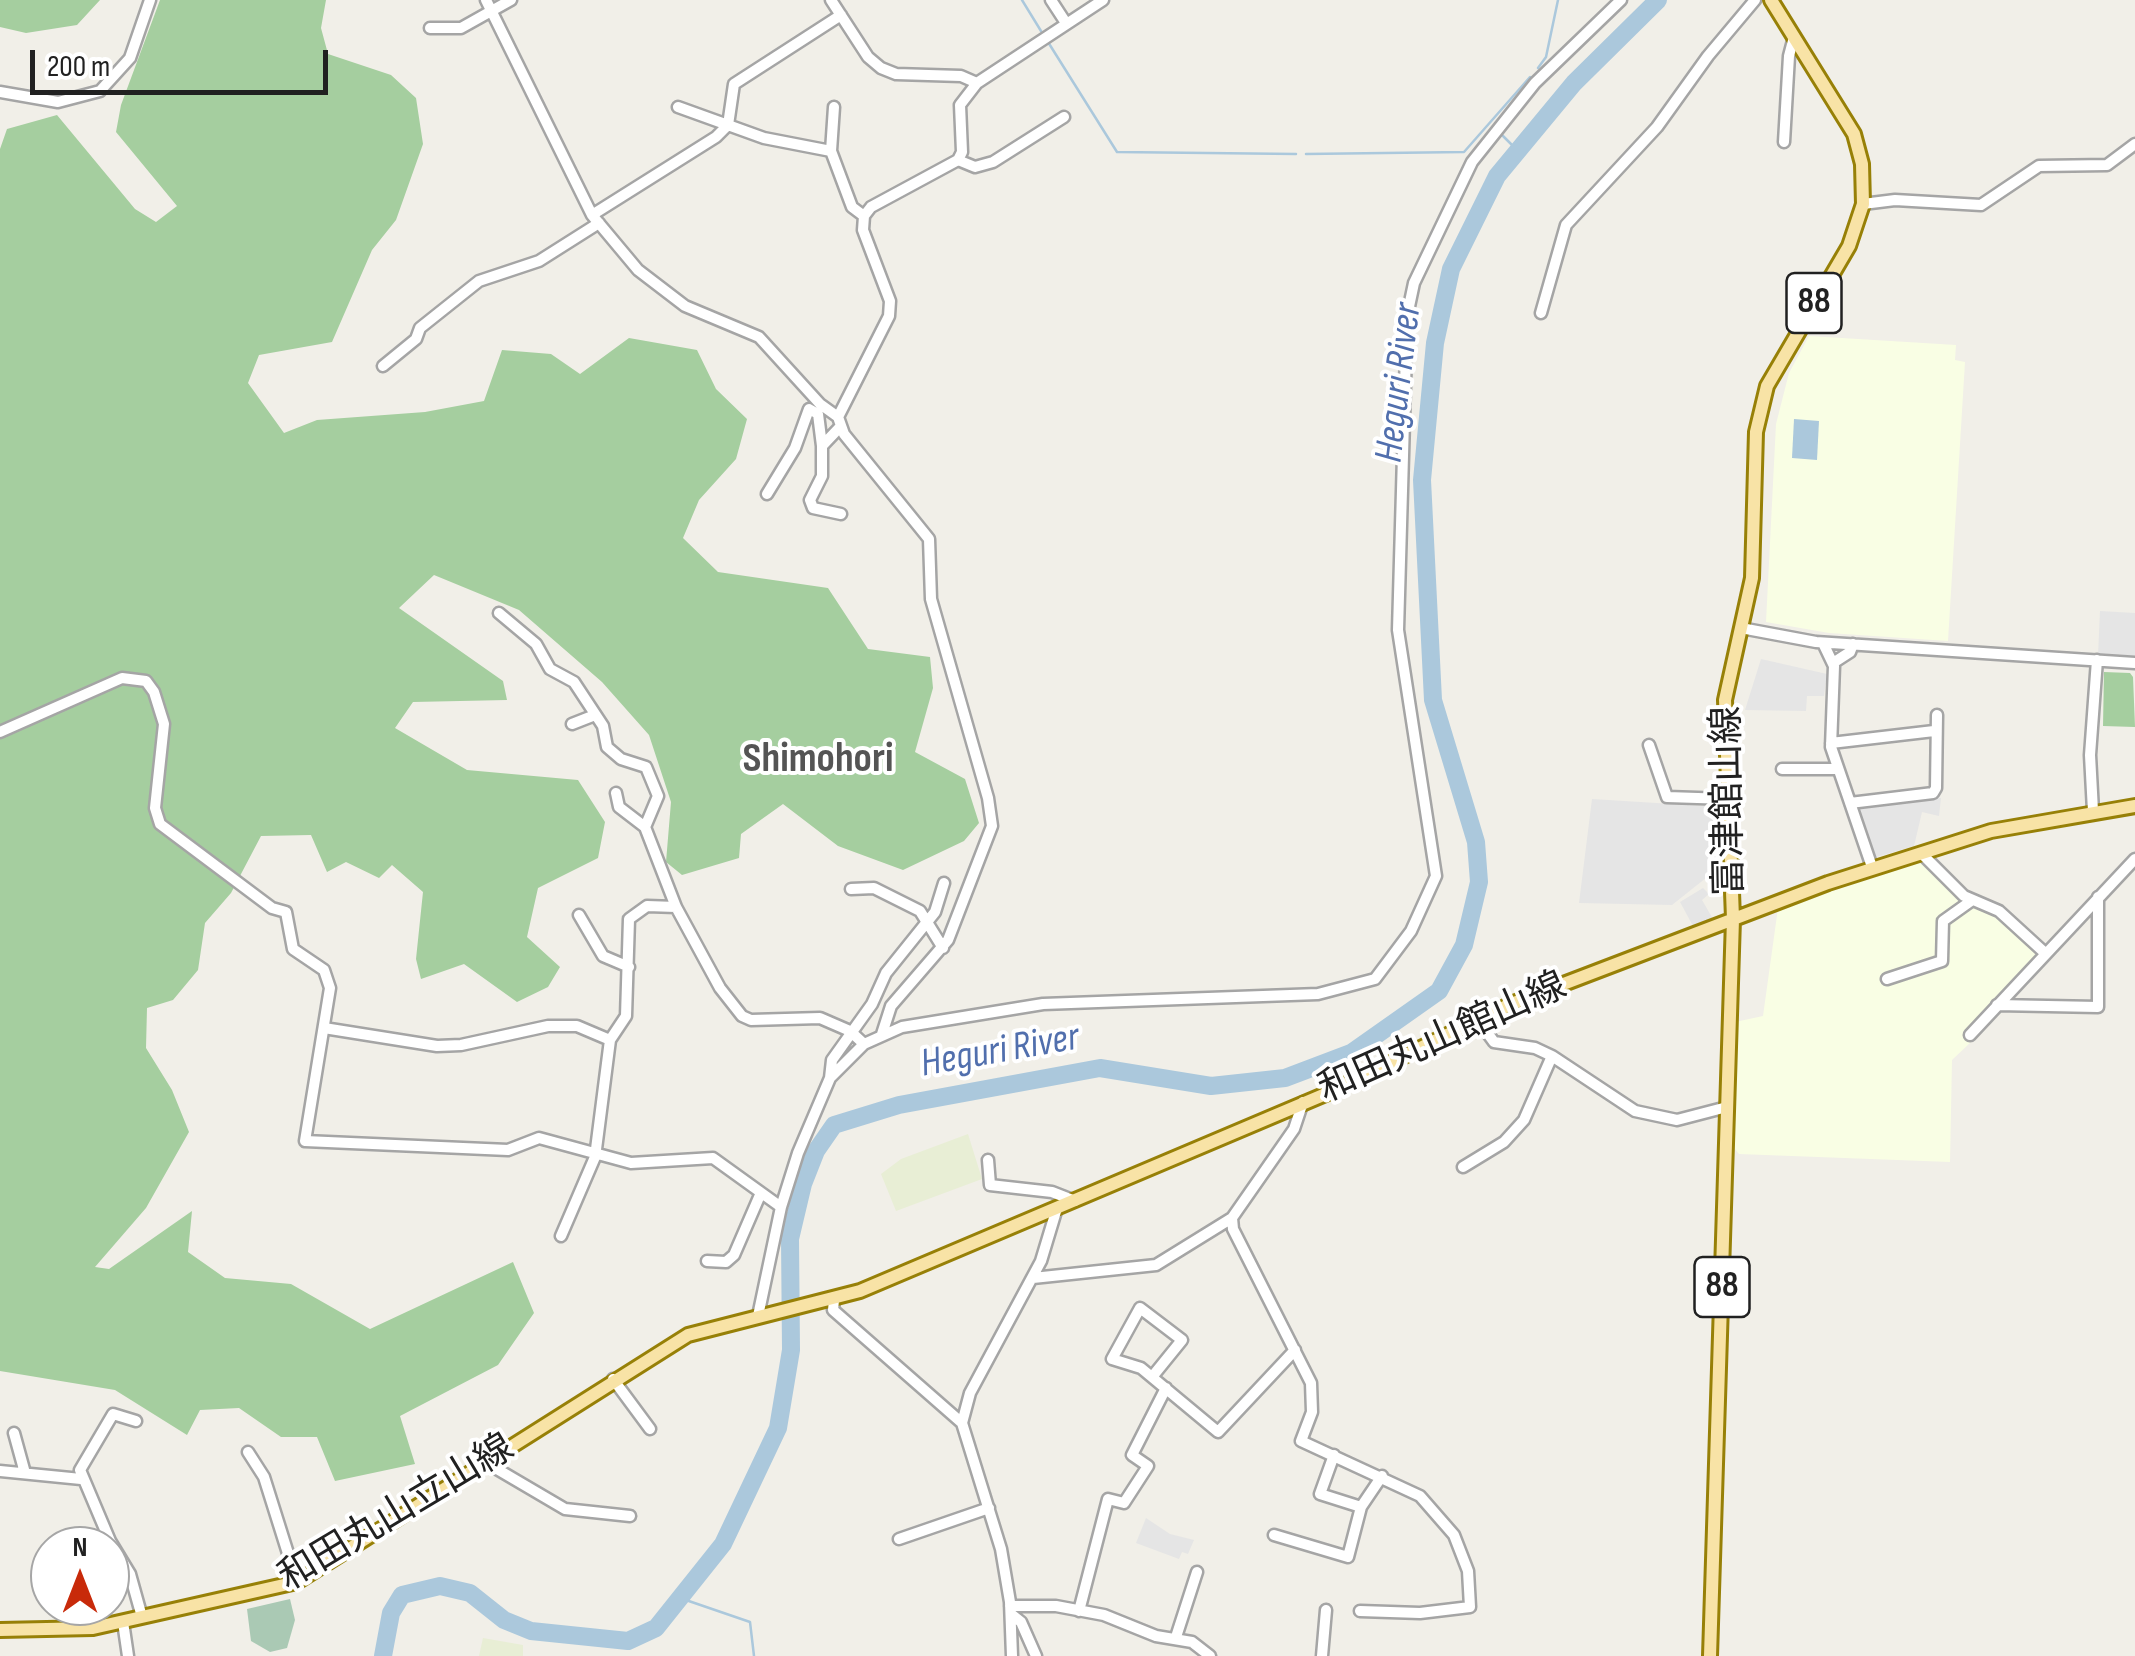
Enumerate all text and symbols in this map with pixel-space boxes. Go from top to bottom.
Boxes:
scale bar [35,30,332,92]
text: 200 m [47,49,110,85]
road number: 88 [1786,273,1842,333]
water label: Heguri River [1366,301,1434,465]
street label: 富津館山線 [1706,706,1754,896]
district label: Shimohori [743,735,893,785]
street label: 和田丸山館山線 [1312,964,1574,1114]
water label: Heguri River [917,1014,1083,1090]
road number: 88 [1694,1257,1750,1317]
street label: 和田丸山立山線 [271,1426,523,1602]
north arrow [30,1526,130,1626]
text: N [73,1531,87,1564]

